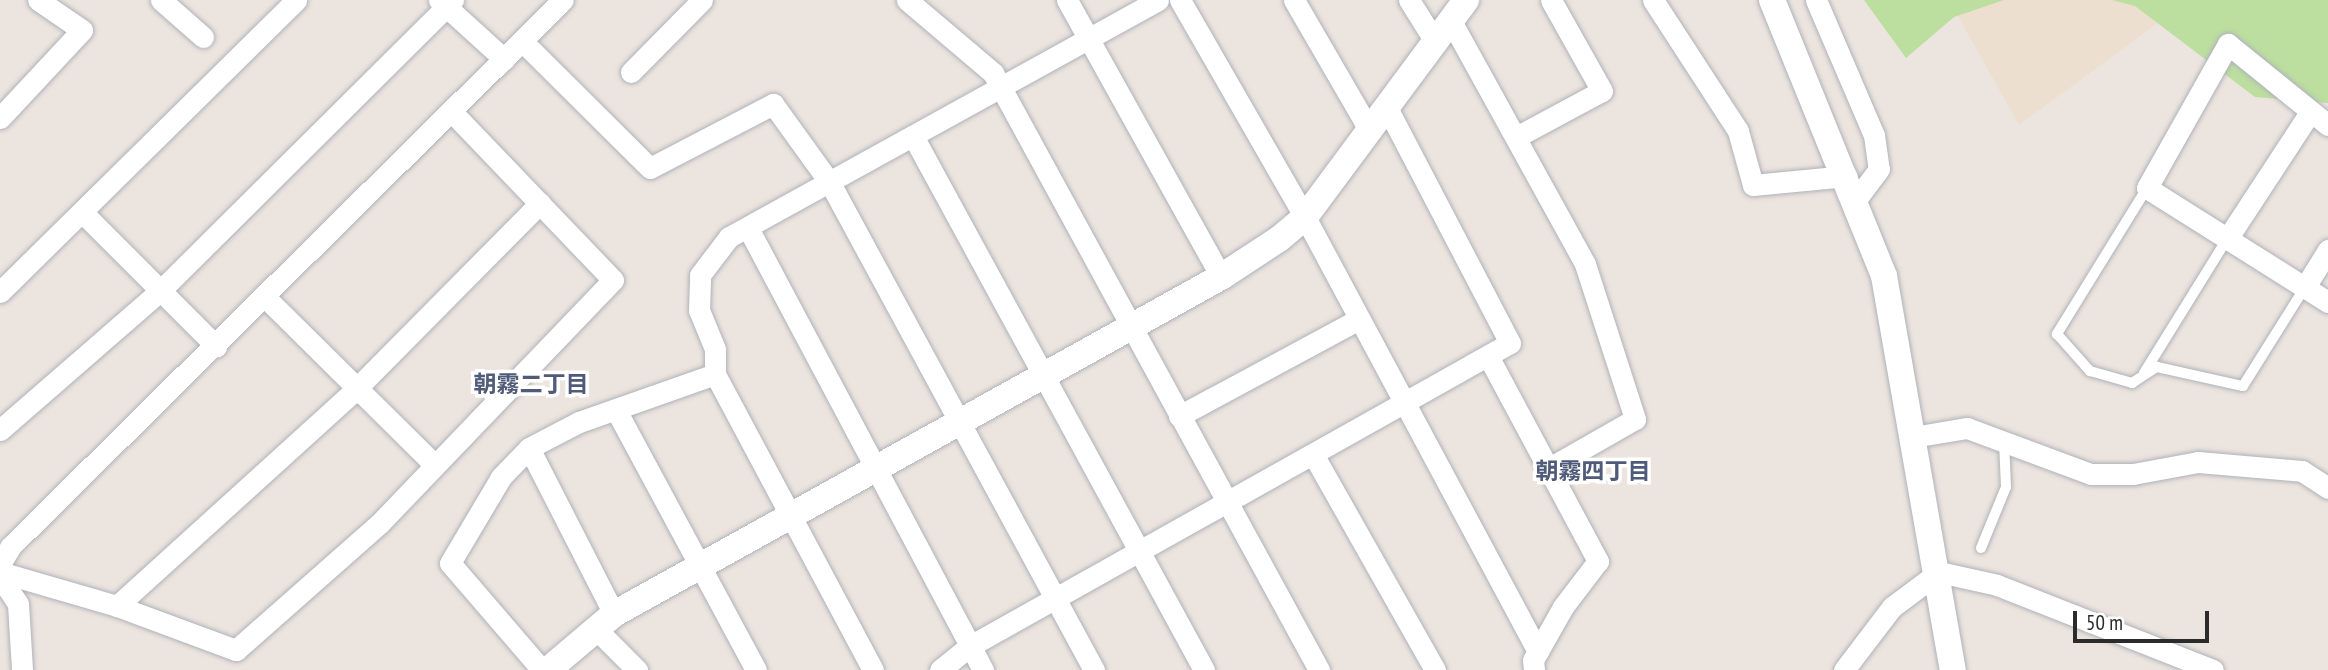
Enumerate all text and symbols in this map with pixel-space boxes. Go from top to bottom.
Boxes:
district label: 朝霧二丁目 [474,370,588,398]
district label: 朝霧四丁目 [1536,457,1650,485]
scale bar [2076,596,2212,640]
text: 50 m [2086,609,2123,636]

